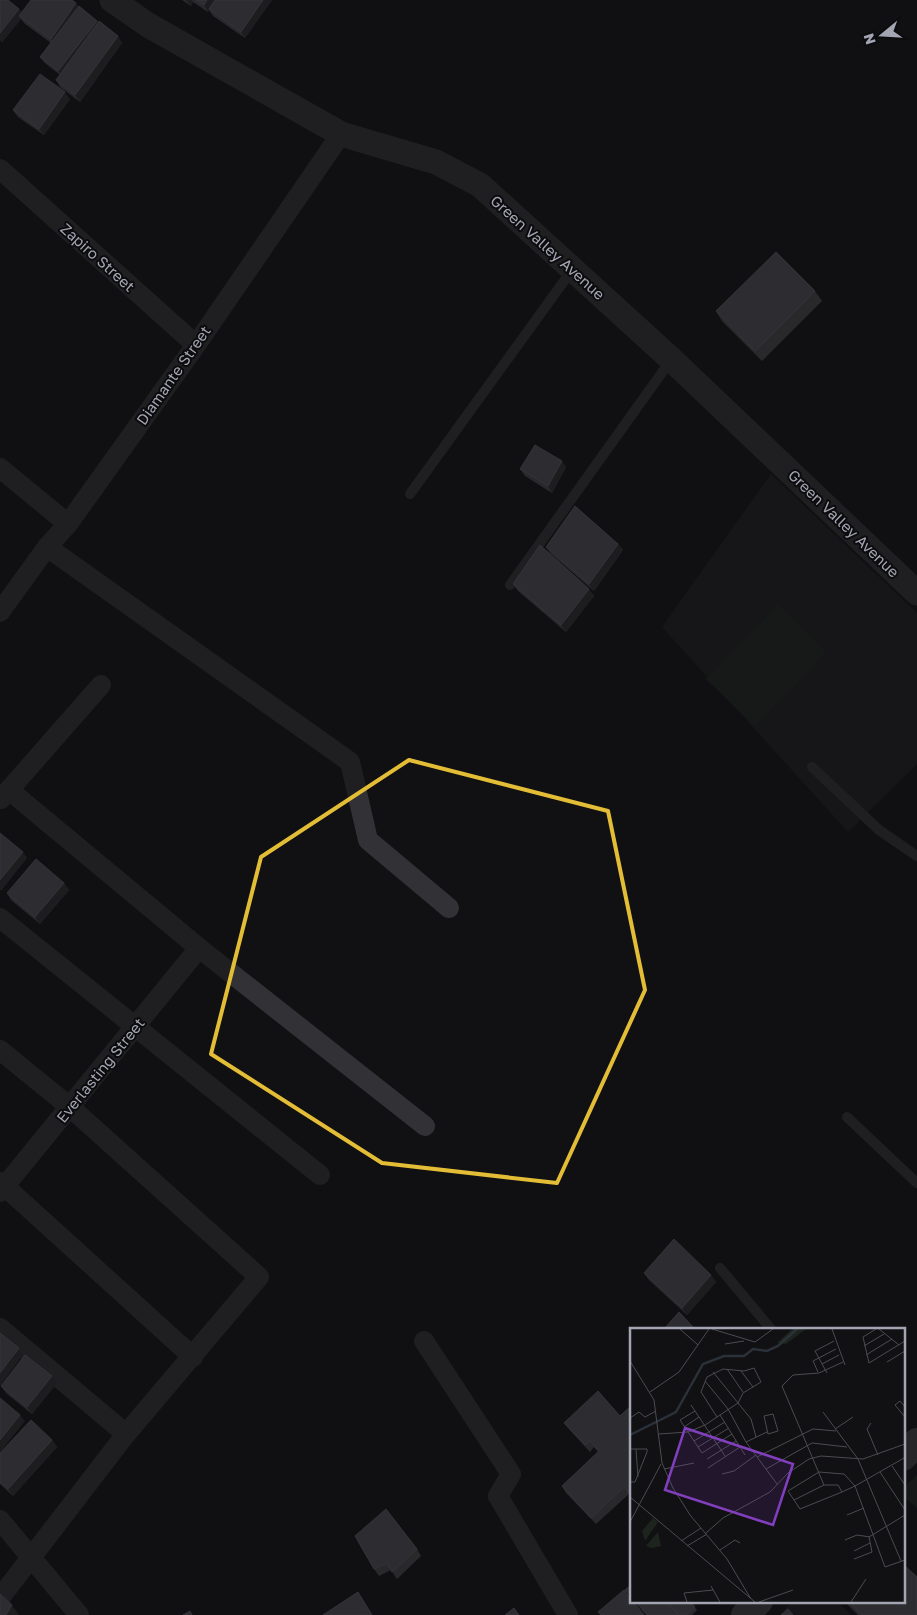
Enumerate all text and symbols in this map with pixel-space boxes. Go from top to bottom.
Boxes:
north arrow [857,10,907,60]
text: N [859,31,879,47]
street label: Green Valley Avenue [487,191,609,303]
street label: Zapiro Street [57,219,139,295]
street label: Diamante Street [132,322,214,428]
street label: Green Valley Avenue [785,465,903,581]
street label: Everlasting Street [52,1014,148,1126]
inset map [630,1328,904,1602]

